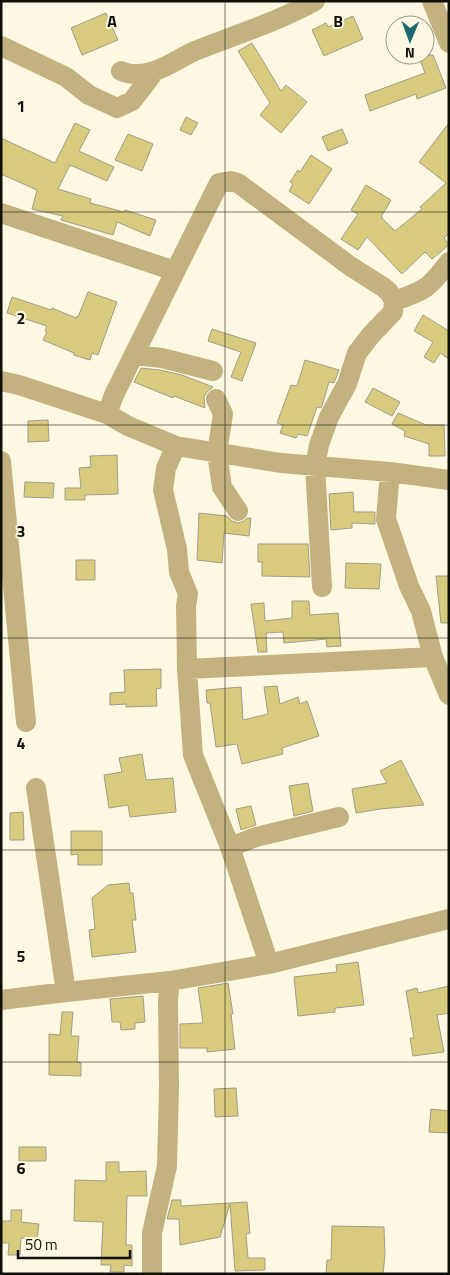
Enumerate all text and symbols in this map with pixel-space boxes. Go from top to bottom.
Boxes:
text: A [107,9,117,33]
text: B [333,9,343,33]
north arrow [385,15,435,65]
text: N [405,43,415,64]
text: 1 [17,94,25,118]
text: 2 [17,306,25,330]
text: 3 [17,519,25,543]
text: 4 [17,731,26,755]
text: 5 [17,944,26,968]
text: 6 [17,1156,26,1180]
scale bar [18,1228,130,1260]
text: 50 m [25,1233,58,1256]

